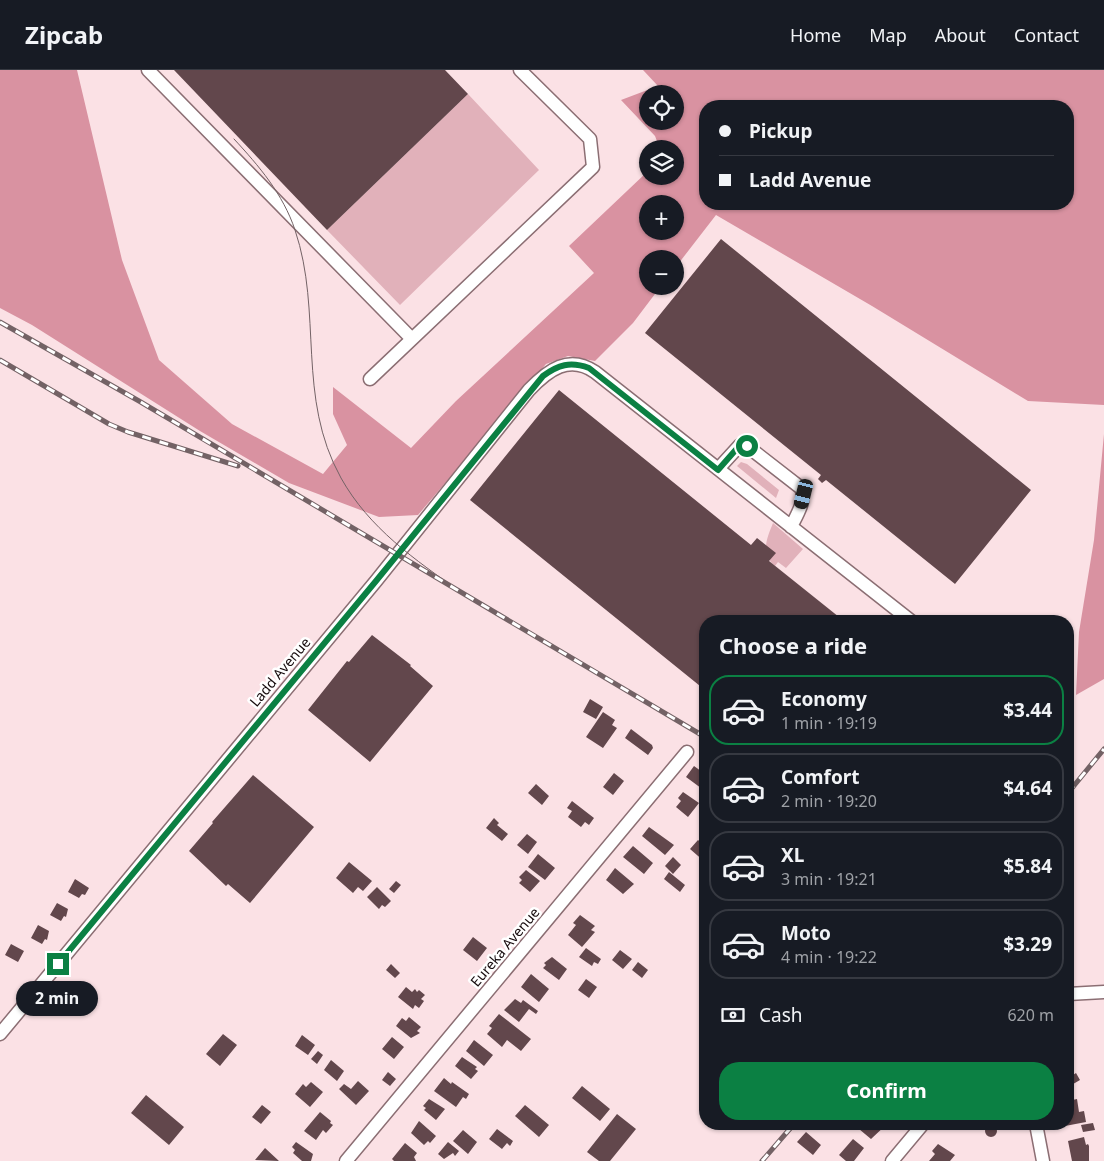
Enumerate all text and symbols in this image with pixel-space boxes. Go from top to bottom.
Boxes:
text: Zipcab [25,18,103,51]
text: Home [790,23,841,47]
text: Map [869,23,907,47]
text: About [935,23,986,47]
text: Contact [1014,23,1079,47]
map controls [639,85,684,295]
button: locate [639,85,684,130]
text: Pickup [749,118,812,144]
button: layers [639,140,684,185]
text: Ladd Avenue [749,167,871,193]
button: + [639,195,684,240]
button: − [639,250,684,295]
route start [736,435,758,457]
car [793,478,814,510]
text: Choose a ride [719,630,867,660]
street label: Ladd Avenue [245,633,314,710]
text: Economy [781,686,867,712]
icon: car [721,688,766,733]
text: $3.44 [1003,697,1052,723]
text: 1 min · 19:19 [781,712,877,734]
text: Comfort [781,764,860,790]
icon: car [721,766,766,811]
text: $4.64 [1003,775,1052,801]
text: 2 min · 19:20 [781,790,877,812]
text: XL [781,842,804,868]
icon: car [721,844,766,889]
text: $5.84 [1003,853,1052,879]
text: 3 min · 19:21 [781,868,877,890]
street label: Eureka Avenue [466,903,543,990]
text: Moto [781,920,831,946]
icon: car [721,922,766,967]
text: $3.29 [1003,931,1052,957]
text: 4 min · 19:22 [781,946,877,968]
route end [47,953,69,975]
callout: 2 min [17,982,99,1016]
text: 2 min [35,987,79,1009]
icon: cash [719,1001,747,1029]
text: Cash [759,1002,803,1028]
text: 620 m [1007,1004,1054,1026]
button: Confirm [719,1062,1054,1120]

